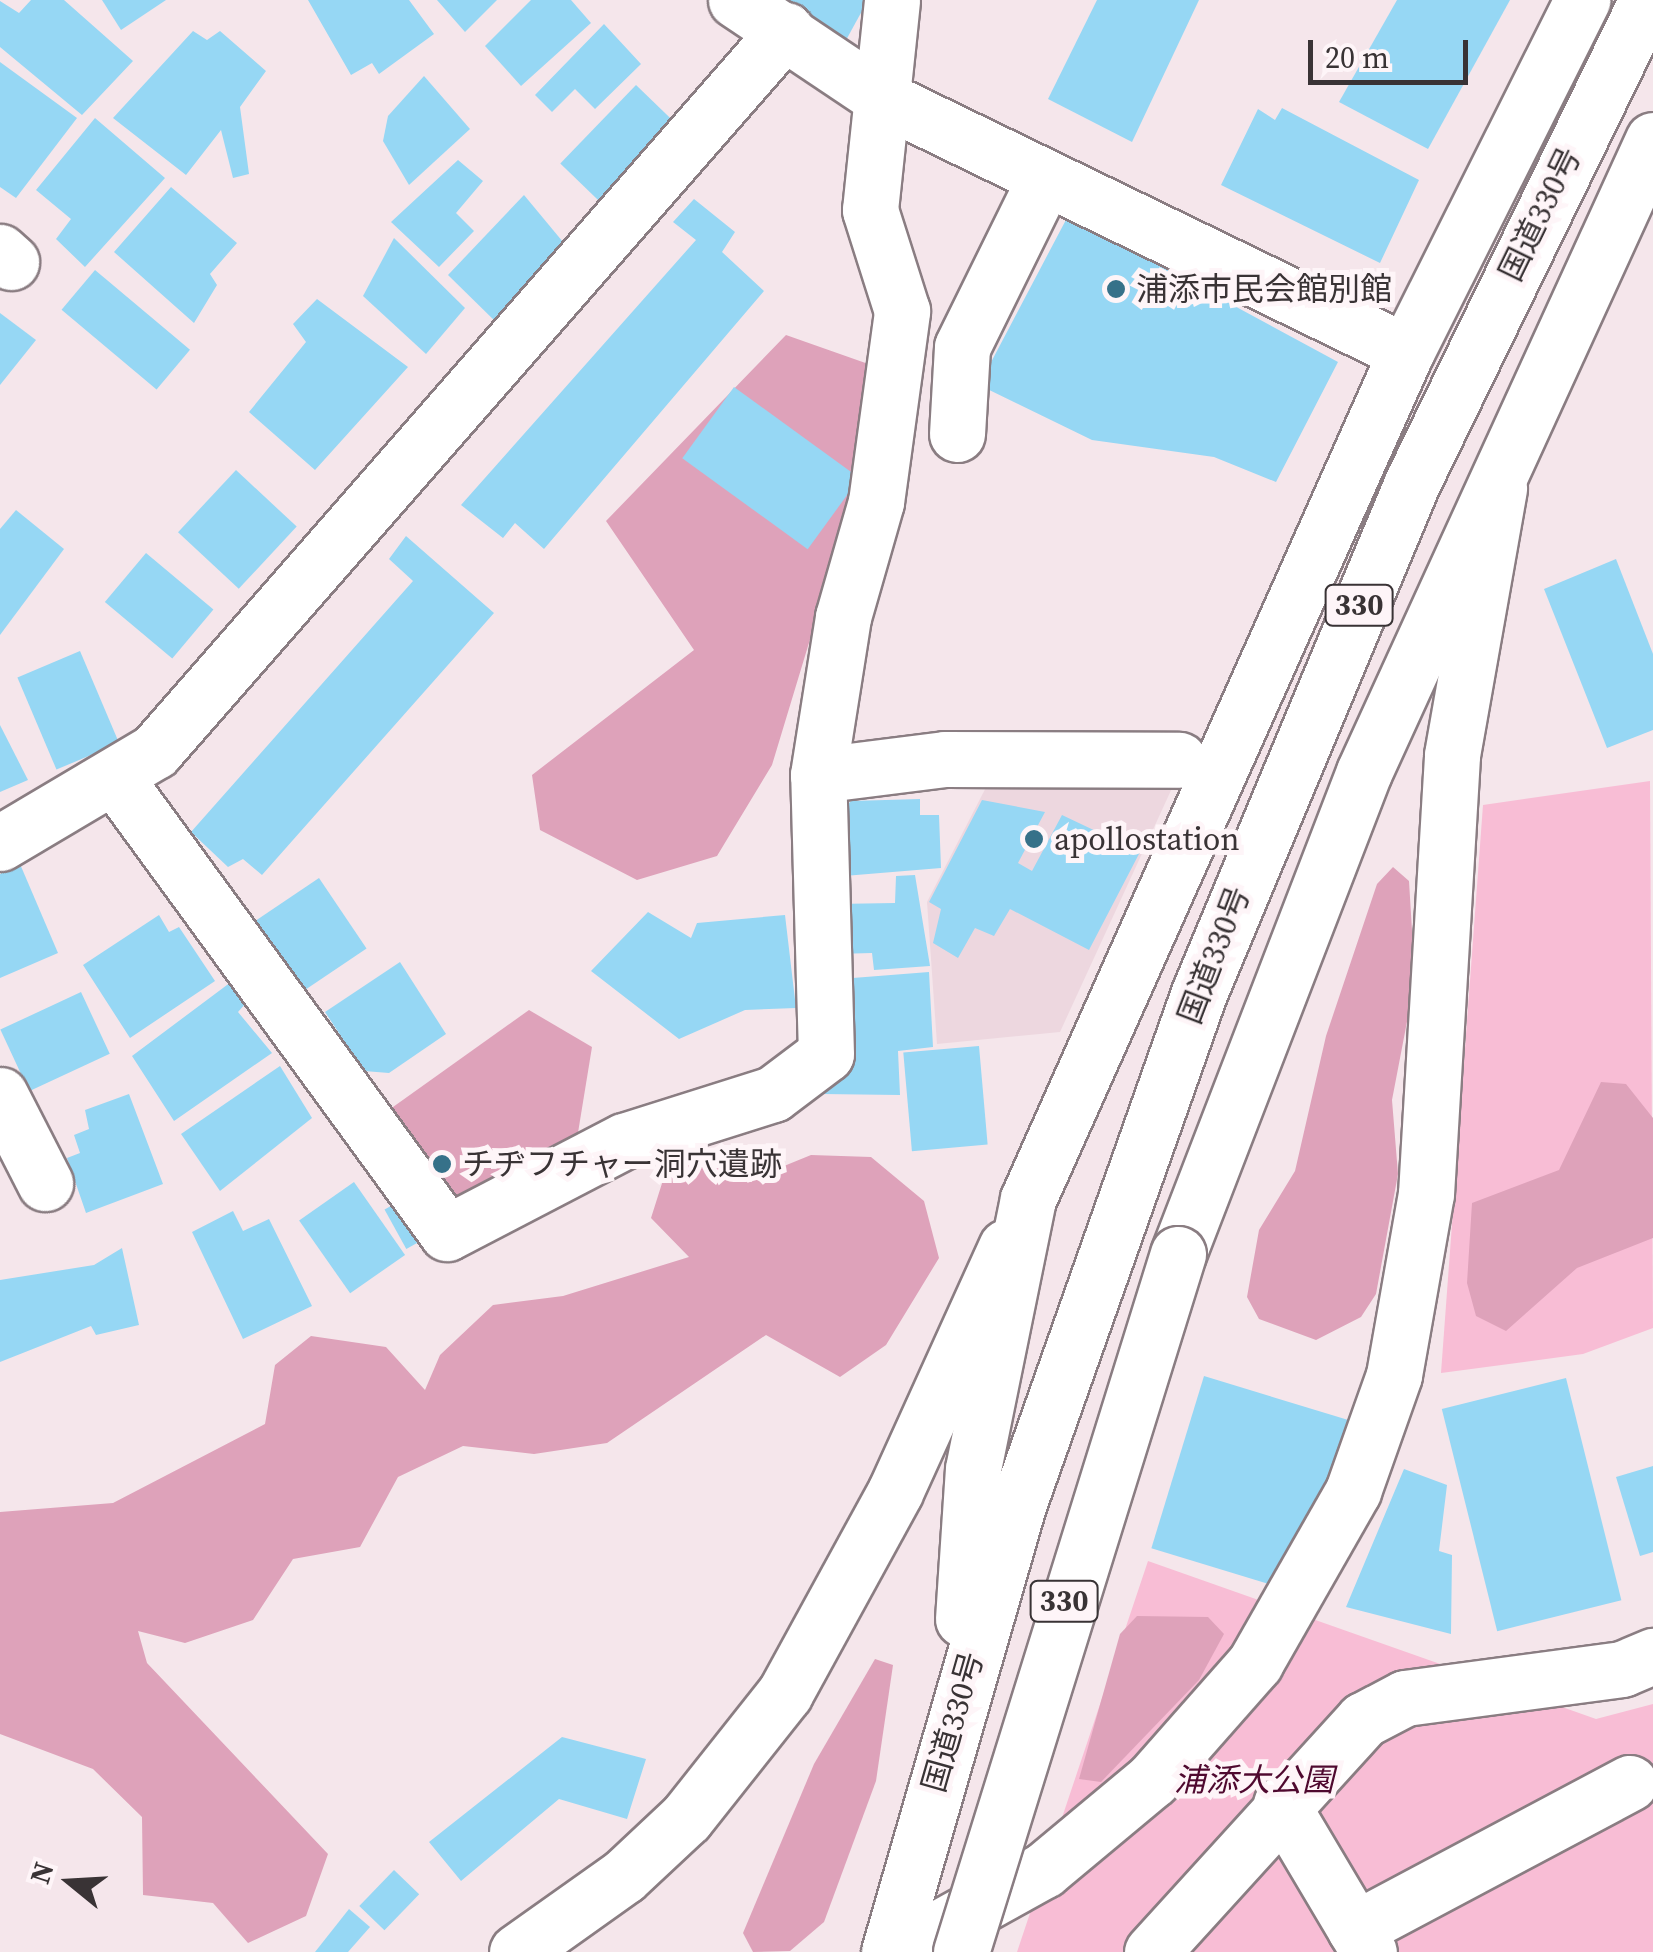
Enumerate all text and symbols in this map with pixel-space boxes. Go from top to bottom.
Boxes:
scale bar [1313,20,1473,82]
text: 20 m [1325,37,1389,78]
street label: 国道330号 [1491,141,1589,287]
place label: 浦添市民会館別館 [1136,270,1392,308]
marker: 浦添市民会館別館 [1105,278,1127,300]
road number: 330 [1324,580,1394,630]
place label: apollostation [1054,820,1240,858]
marker: apollostation [1023,828,1045,850]
street label: 国道330号 [1170,881,1258,1029]
place label: チヂフチャー洞穴遺跡 [462,1145,782,1183]
marker: チヂフチャー洞穴遺跡 [431,1153,453,1175]
road number: 330 [1029,1576,1099,1626]
street label: 国道330号 [915,1647,991,1797]
park label: 浦添大公園 [1174,1761,1334,1799]
north arrow [20,1832,120,1932]
text: N [20,1857,63,1888]

